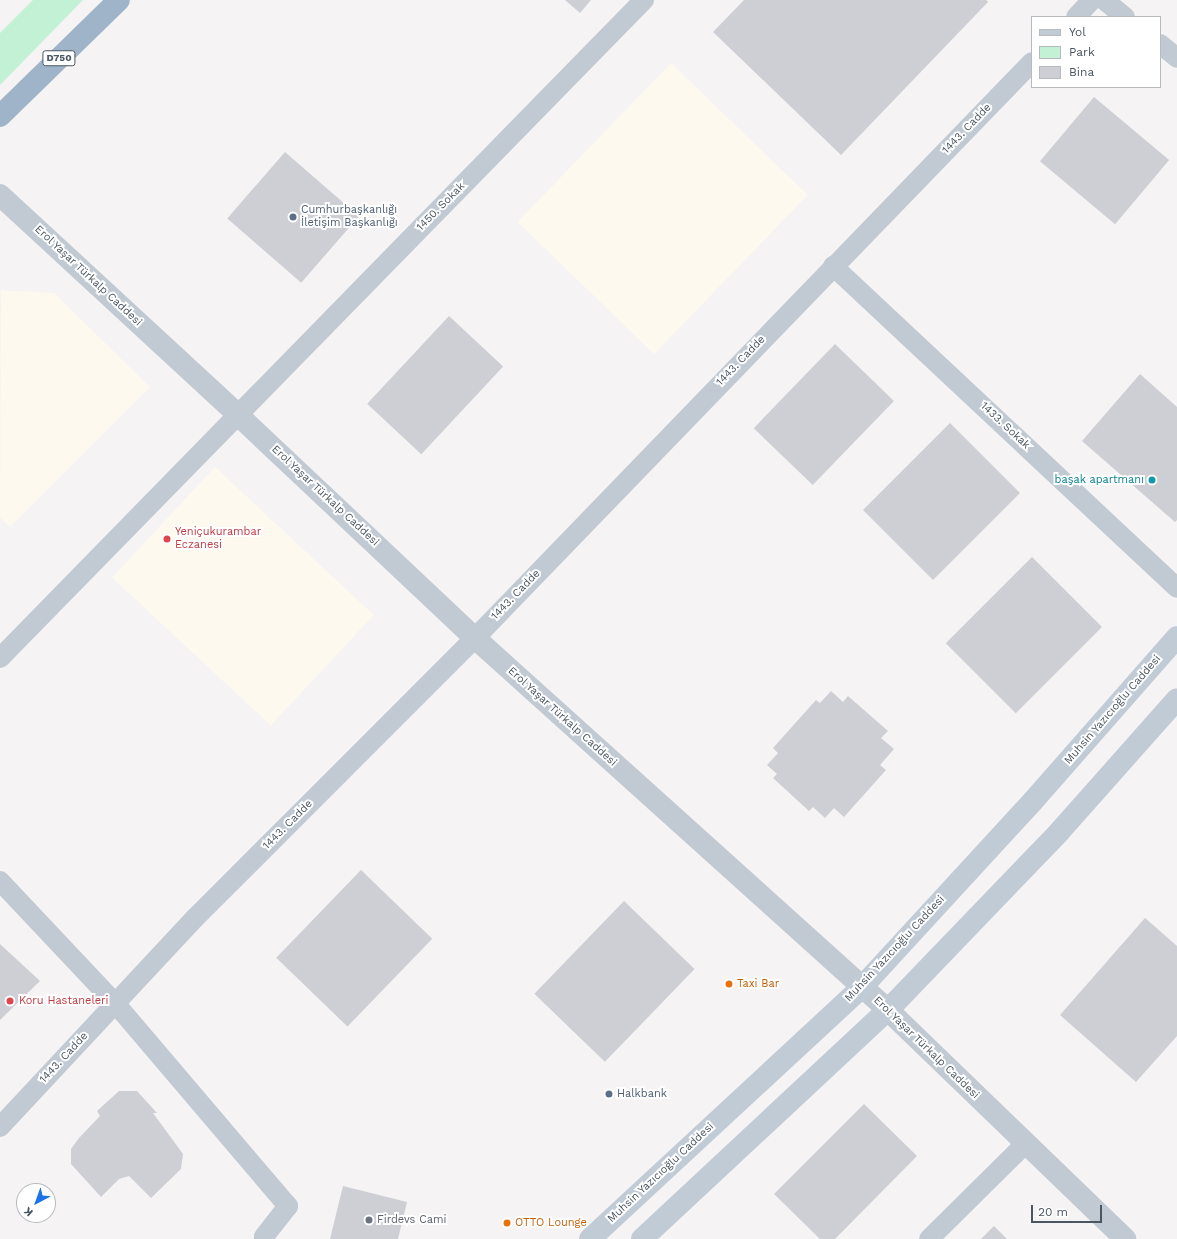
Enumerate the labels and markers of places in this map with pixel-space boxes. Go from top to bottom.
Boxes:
place label: Cumhurbaşkanlığı İletişim Başkanlığı [301,204,398,230]
marker: Cumhurbaşkanlığı İletişim Başkanlığı [288,212,298,222]
place label: başak apartmanı [1054,473,1144,487]
marker: başak apartmanı [1147,475,1157,485]
place label: Yeniçukurambar Eczanesi [175,526,261,552]
marker: Yeniçukurambar Eczanesi [162,534,172,544]
place label: Taxi Bar [737,977,779,991]
marker: Taxi Bar [724,979,734,989]
place label: Koru Hastaneleri [19,994,109,1008]
marker: Koru Hastaneleri [4,995,16,1007]
place label: Halkbank [617,1087,667,1101]
marker: Halkbank [604,1089,614,1099]
place label: Firdevs Cami [377,1213,446,1227]
marker: Firdevs Cami [364,1215,374,1225]
place label: OTTO Lounge [515,1216,587,1230]
marker: OTTO Lounge [502,1218,512,1228]

